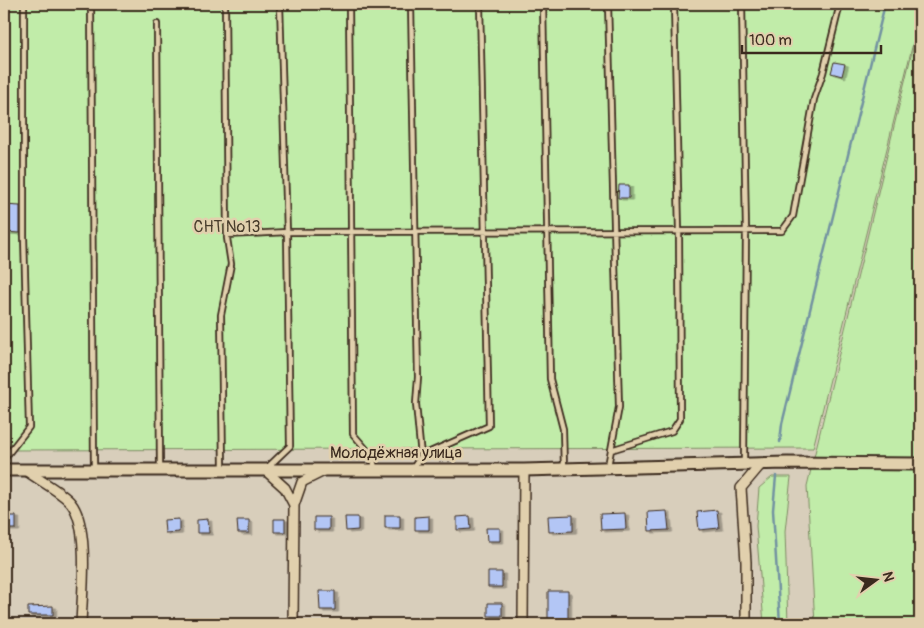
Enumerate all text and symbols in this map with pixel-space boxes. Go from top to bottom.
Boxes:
scale bar [742,22,880,54]
text: 100 m [749,31,792,50]
park label: СНТ №13 [194,217,261,237]
street label: Молодёжная улица [330,443,462,463]
north arrow [852,556,902,606]
text: N [879,570,898,584]

